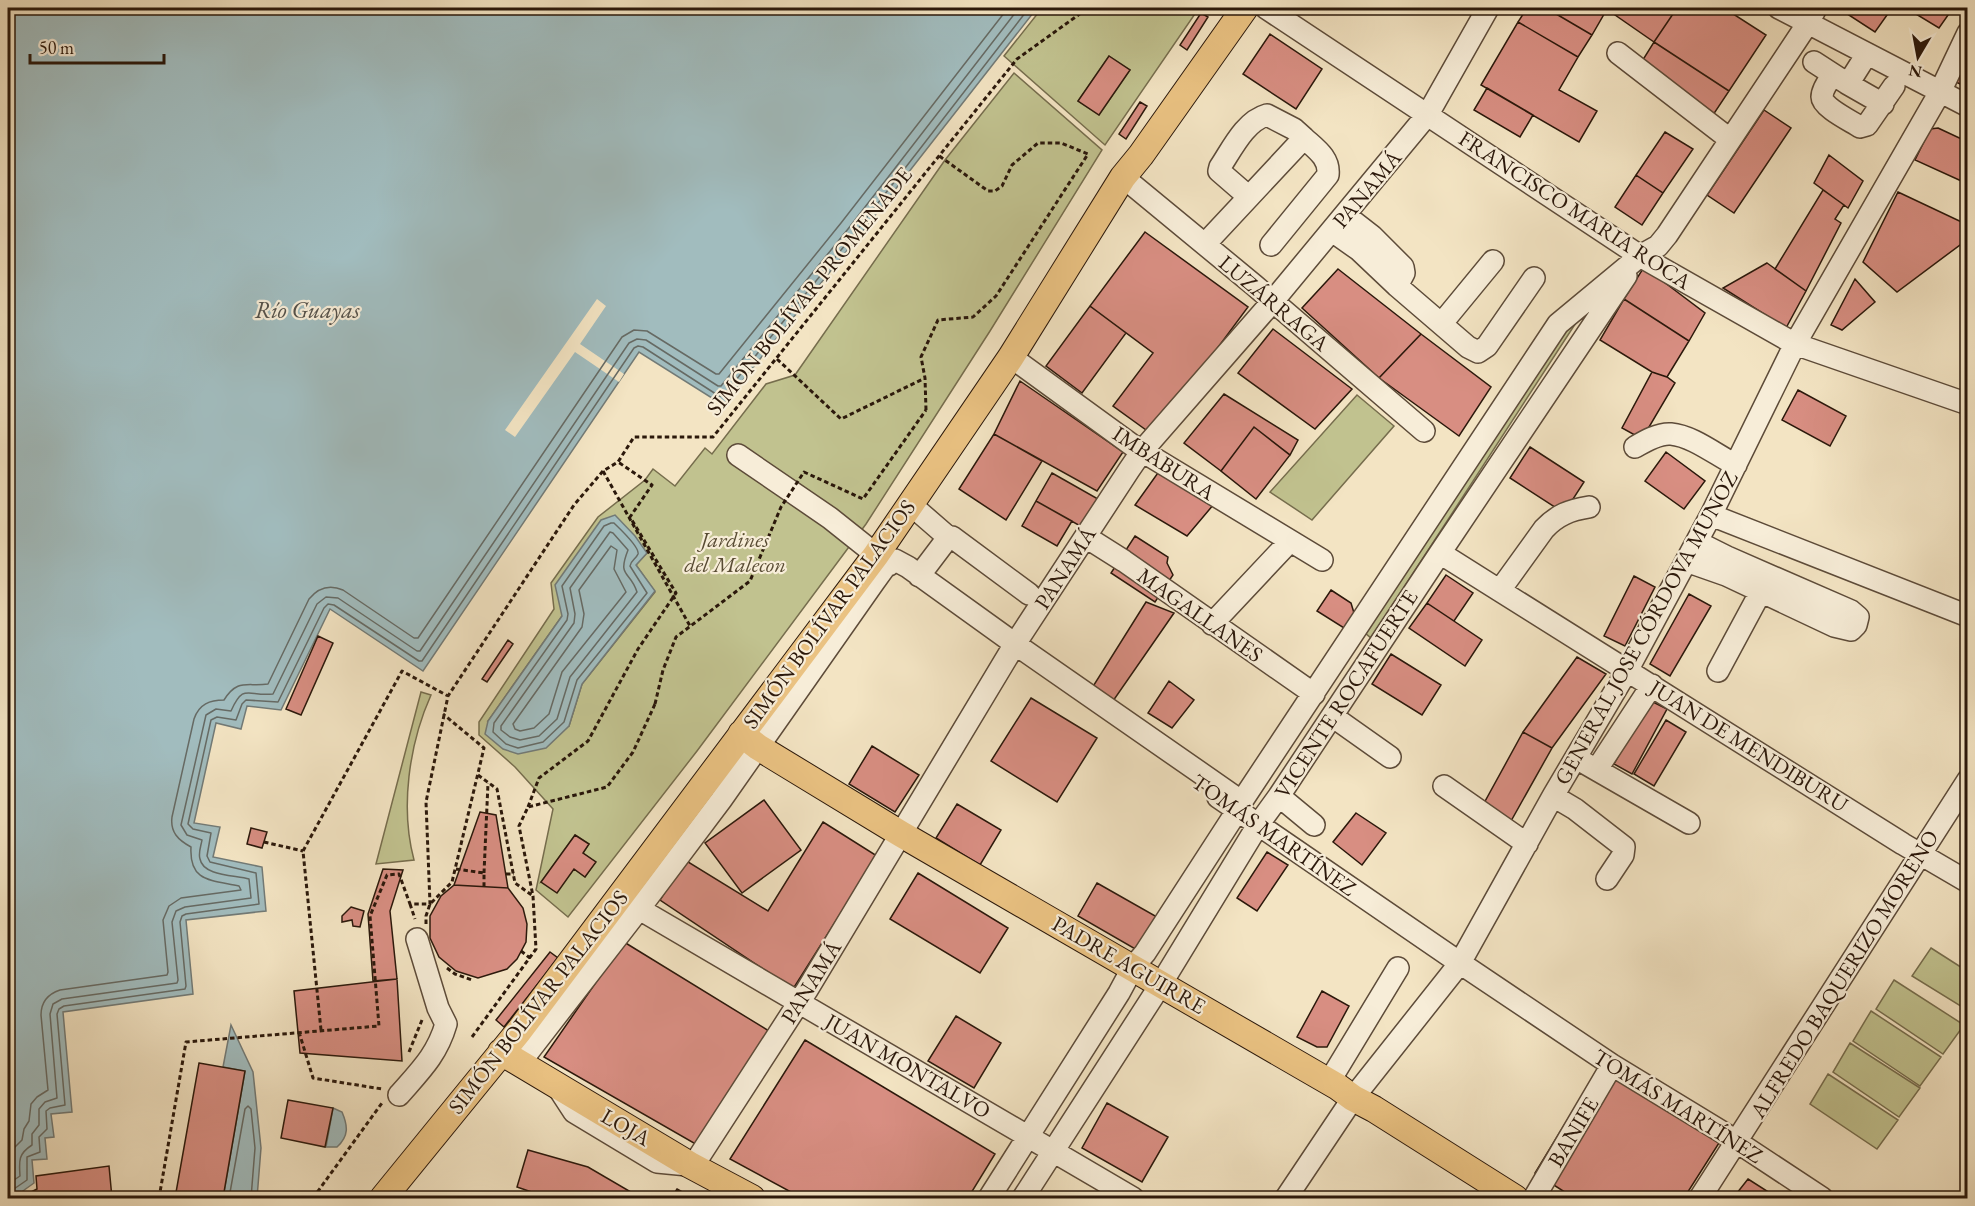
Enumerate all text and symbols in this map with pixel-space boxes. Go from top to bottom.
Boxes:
scale bar [30,27,164,65]
north arrow [1888,27,1948,87]
text: 50 m [39,36,74,59]
text: N [1907,60,1924,83]
street label: FRANCISCO MARIA ROCA [1453,124,1698,297]
street label: PANAMÁ [1326,143,1409,234]
street label: SIMÓN BOLÍVAR PROMENADE [700,161,918,421]
street label: LUZÁRRAGA [1213,248,1336,358]
water label: Río Guayas [254,294,360,325]
street label: IMBABURA [1107,419,1221,507]
street label: GENERAL JOSE CÓRDOVA MUNOZ [1547,466,1745,790]
street label: SIMÓN BOLÍVAR PALACIOS [736,494,922,734]
street label: PANAMÁ [1027,520,1103,615]
park label: Jardines del Malecon [684,525,786,579]
street label: MAGALLANES [1132,561,1268,669]
street label: VICENTE ROCAFUERTE [1268,584,1424,804]
street label: JUAN DE MENDIBURU [1643,672,1854,819]
street label: TOMÁS MARTÍNEZ [1186,767,1362,903]
street label: ALFREDO BAQUERIZO MORENO [1743,824,1945,1124]
street label: SIMÓN BOLÍVAR PALACIOS [442,884,634,1120]
street label: PADRE AGUIRRE [1047,909,1211,1021]
street label: PANAMÁ [774,934,848,1029]
street label: JUAN MONTALVO [818,1006,996,1125]
street label: TOMÁS MARTÍNEZ [1588,1042,1768,1170]
street label: BANIFE [1541,1092,1605,1172]
street label: LOJA [596,1101,657,1153]

